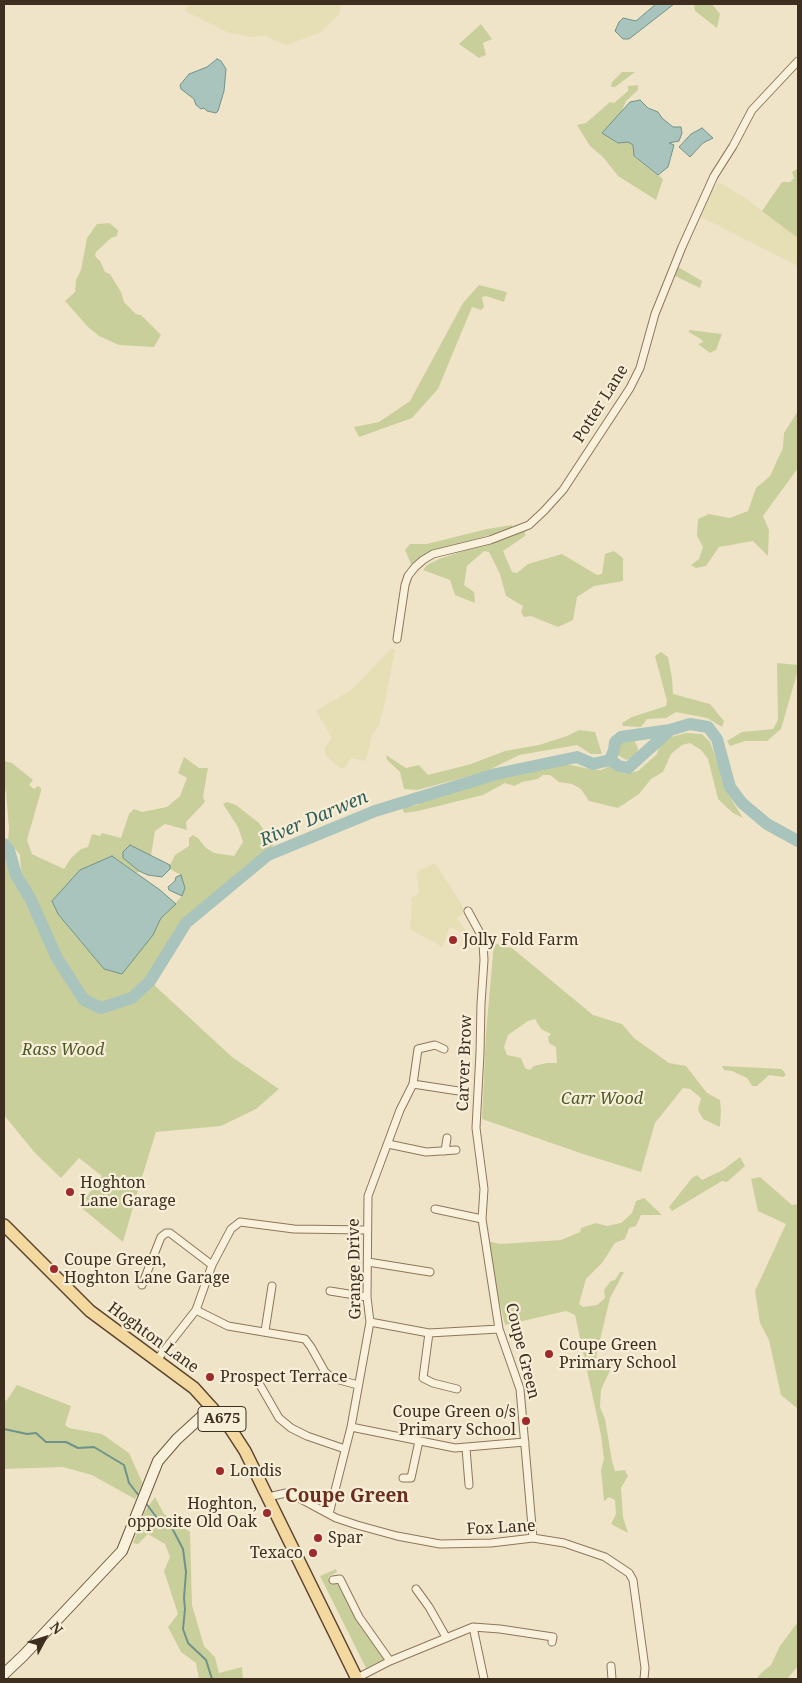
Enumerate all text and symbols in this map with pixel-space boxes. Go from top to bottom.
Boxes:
street label: Potter Lane [569,361,633,447]
water label: River Darwen [257,787,371,851]
place label: Jolly Fold Farm [463,930,579,950]
marker: Jolly Fold Farm [447,934,459,946]
street label: Carver Brow [454,1014,476,1112]
park label: Rass Wood [22,1040,104,1060]
park label: Carr Wood [561,1089,643,1109]
place label: Hoghton Lane Garage [80,1173,176,1211]
marker: Hoghton Lane Garage [64,1186,76,1198]
street label: Grange Drive [345,1218,365,1320]
place label: Coupe Green, Hoghton Lane Garage [64,1250,230,1288]
marker: Coupe Green, Hoghton Lane Garage [48,1263,60,1275]
street label: Hoghton Lane [104,1299,202,1377]
street label: Coupe Green [501,1301,543,1401]
place label: Coupe Green Primary School [559,1335,676,1373]
marker: Coupe Green Primary School [543,1348,555,1360]
place label: Prospect Terrace [220,1367,347,1387]
marker: Prospect Terrace [204,1371,216,1383]
place label: Coupe Green o/s Primary School [393,1402,516,1440]
road number: A675 [198,1406,246,1432]
marker: Coupe Green o/s Primary School [520,1415,532,1427]
place label: Londis [230,1461,282,1481]
marker: Londis [214,1465,226,1477]
district label: Coupe Green [285,1486,409,1508]
place label: Hoghton, opposite Old Oak [127,1494,257,1532]
marker: Hoghton, opposite Old Oak [261,1507,273,1519]
street label: Fox Lane [466,1517,536,1539]
place label: Spar [328,1528,363,1548]
marker: Spar [312,1532,324,1544]
place label: Texaco [250,1543,303,1563]
marker: Texaco [307,1547,319,1559]
north arrow [20,1613,70,1663]
text: N [46,1618,68,1638]

